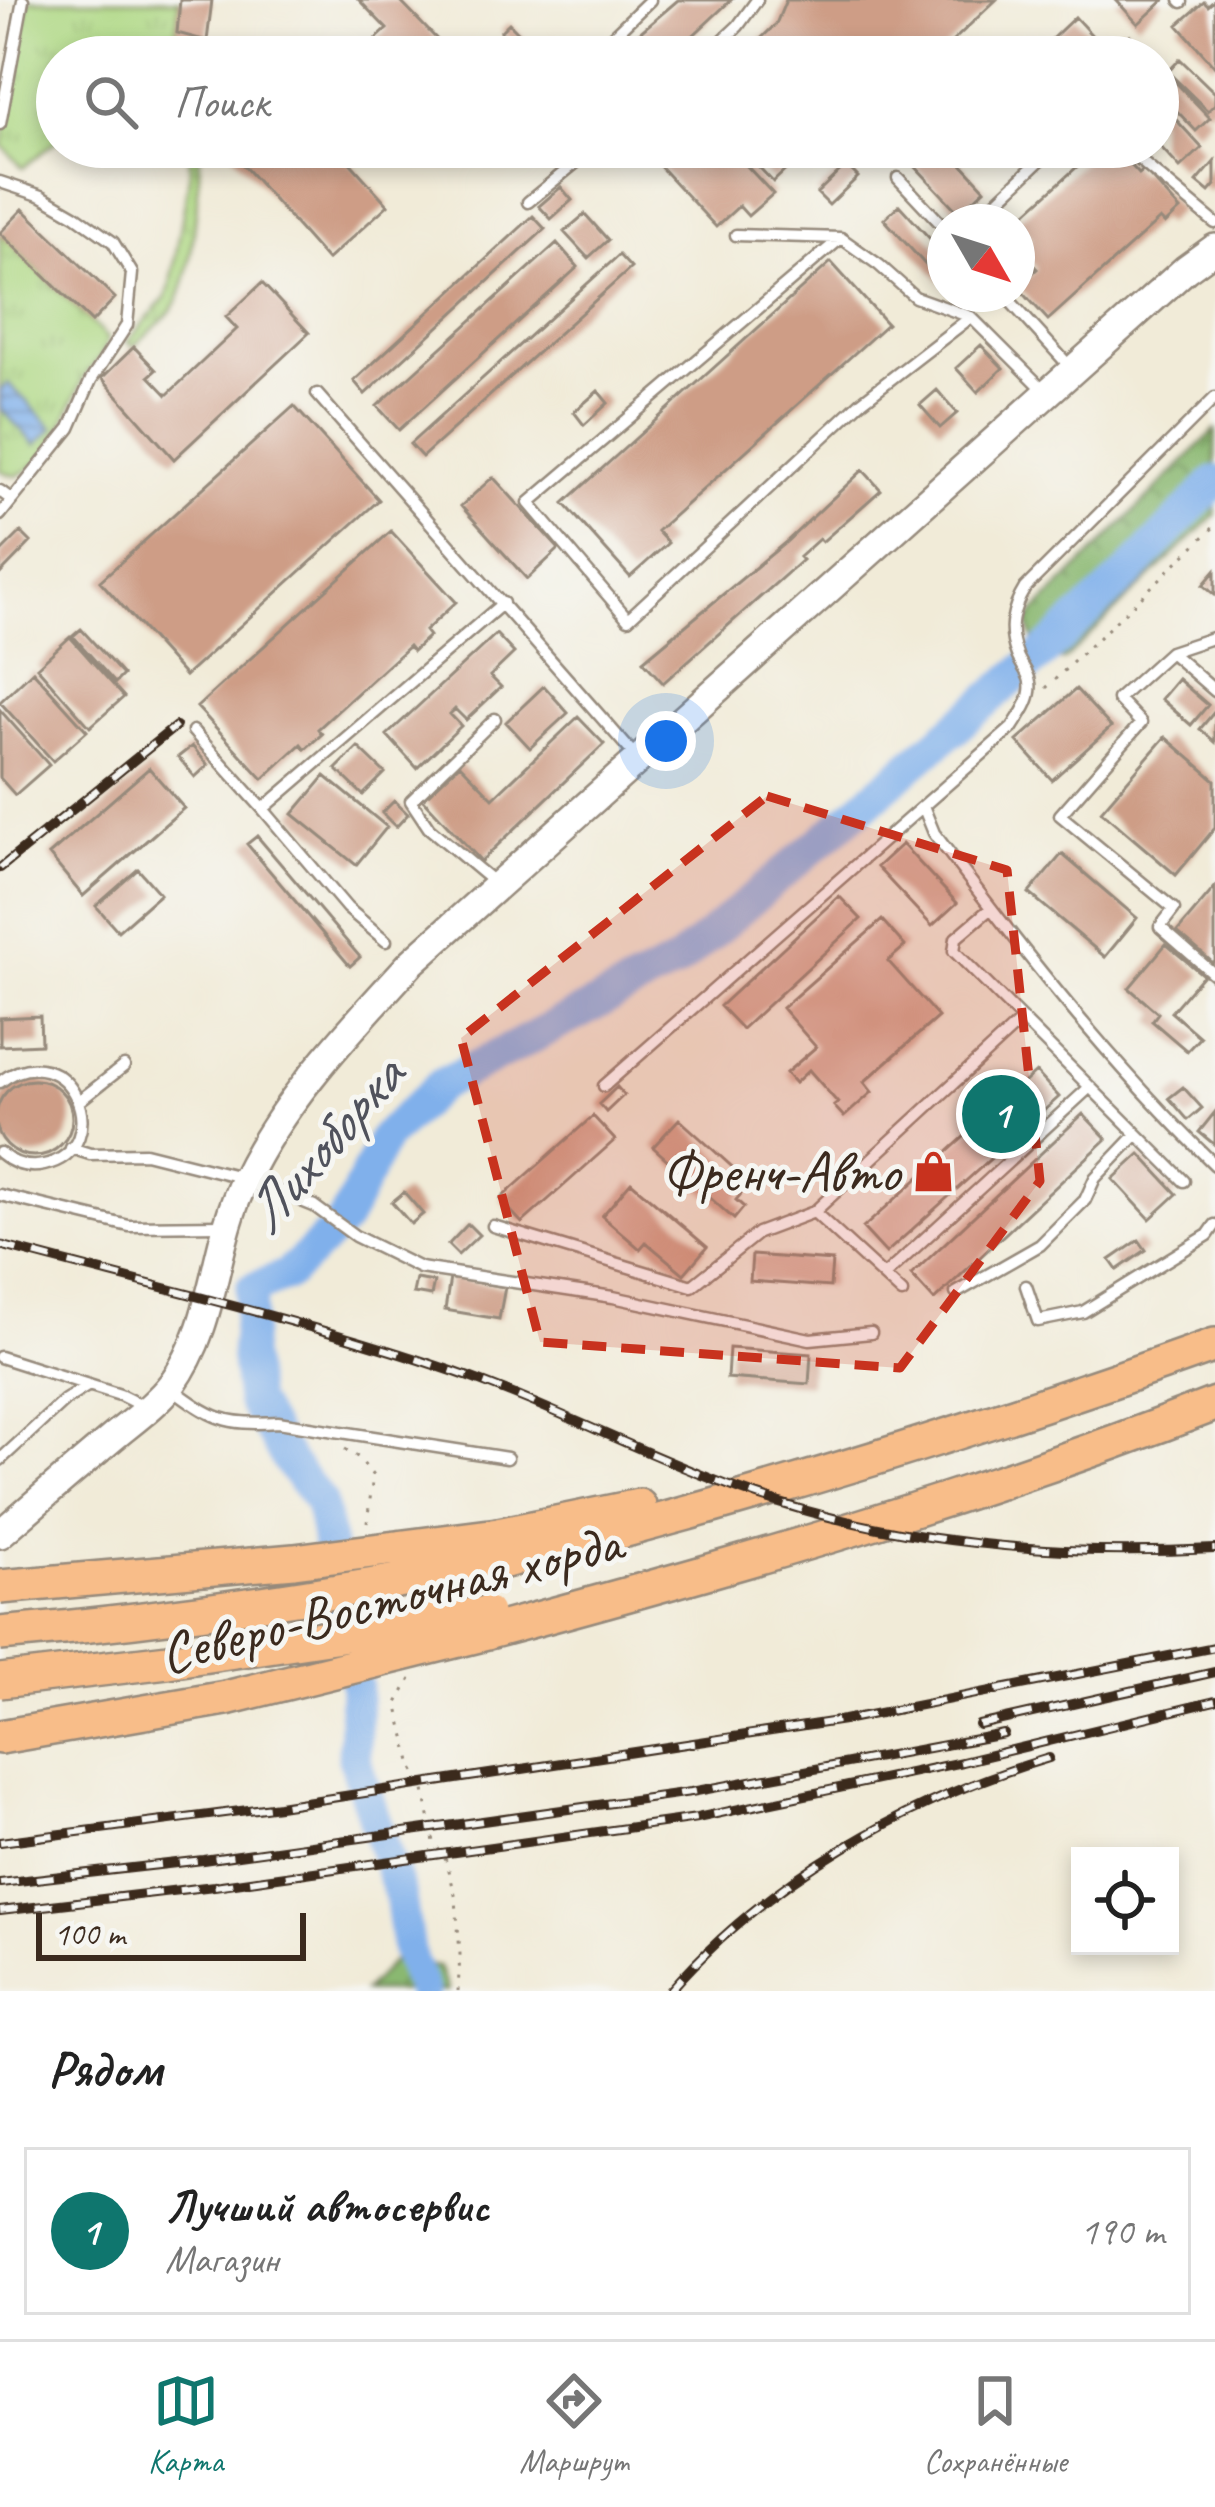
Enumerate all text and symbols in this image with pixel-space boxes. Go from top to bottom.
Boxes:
search box [36,36,1179,168]
icon: search [78,69,144,135]
text: Поиск [174,74,269,131]
north arrow [927,204,1035,312]
your location [636,711,696,771]
water label: Лихоборка [225,1036,424,1249]
pin: 1 [962,1069,1040,1159]
place label: Френч-Авто [662,1136,903,1208]
shop icon: Френч-Авто [911,1148,957,1194]
street label: Северо-Восточная хорда [152,1505,632,1690]
map controls [1071,1847,1179,1955]
button: locate [1071,1847,1179,1955]
scale bar [36,1907,306,1960]
text: 100 m [54,1913,125,1955]
text: Рядом [48,2037,162,2101]
text: Лучший автосервис [165,2178,489,2235]
text: 1 [81,2207,99,2256]
text: 190 m [1080,2207,1164,2256]
text: Магазин [165,2235,279,2284]
tab: Карта [148,2368,223,2482]
tab: Маршрут [519,2368,628,2482]
tab: Сохранённые [924,2368,1067,2482]

